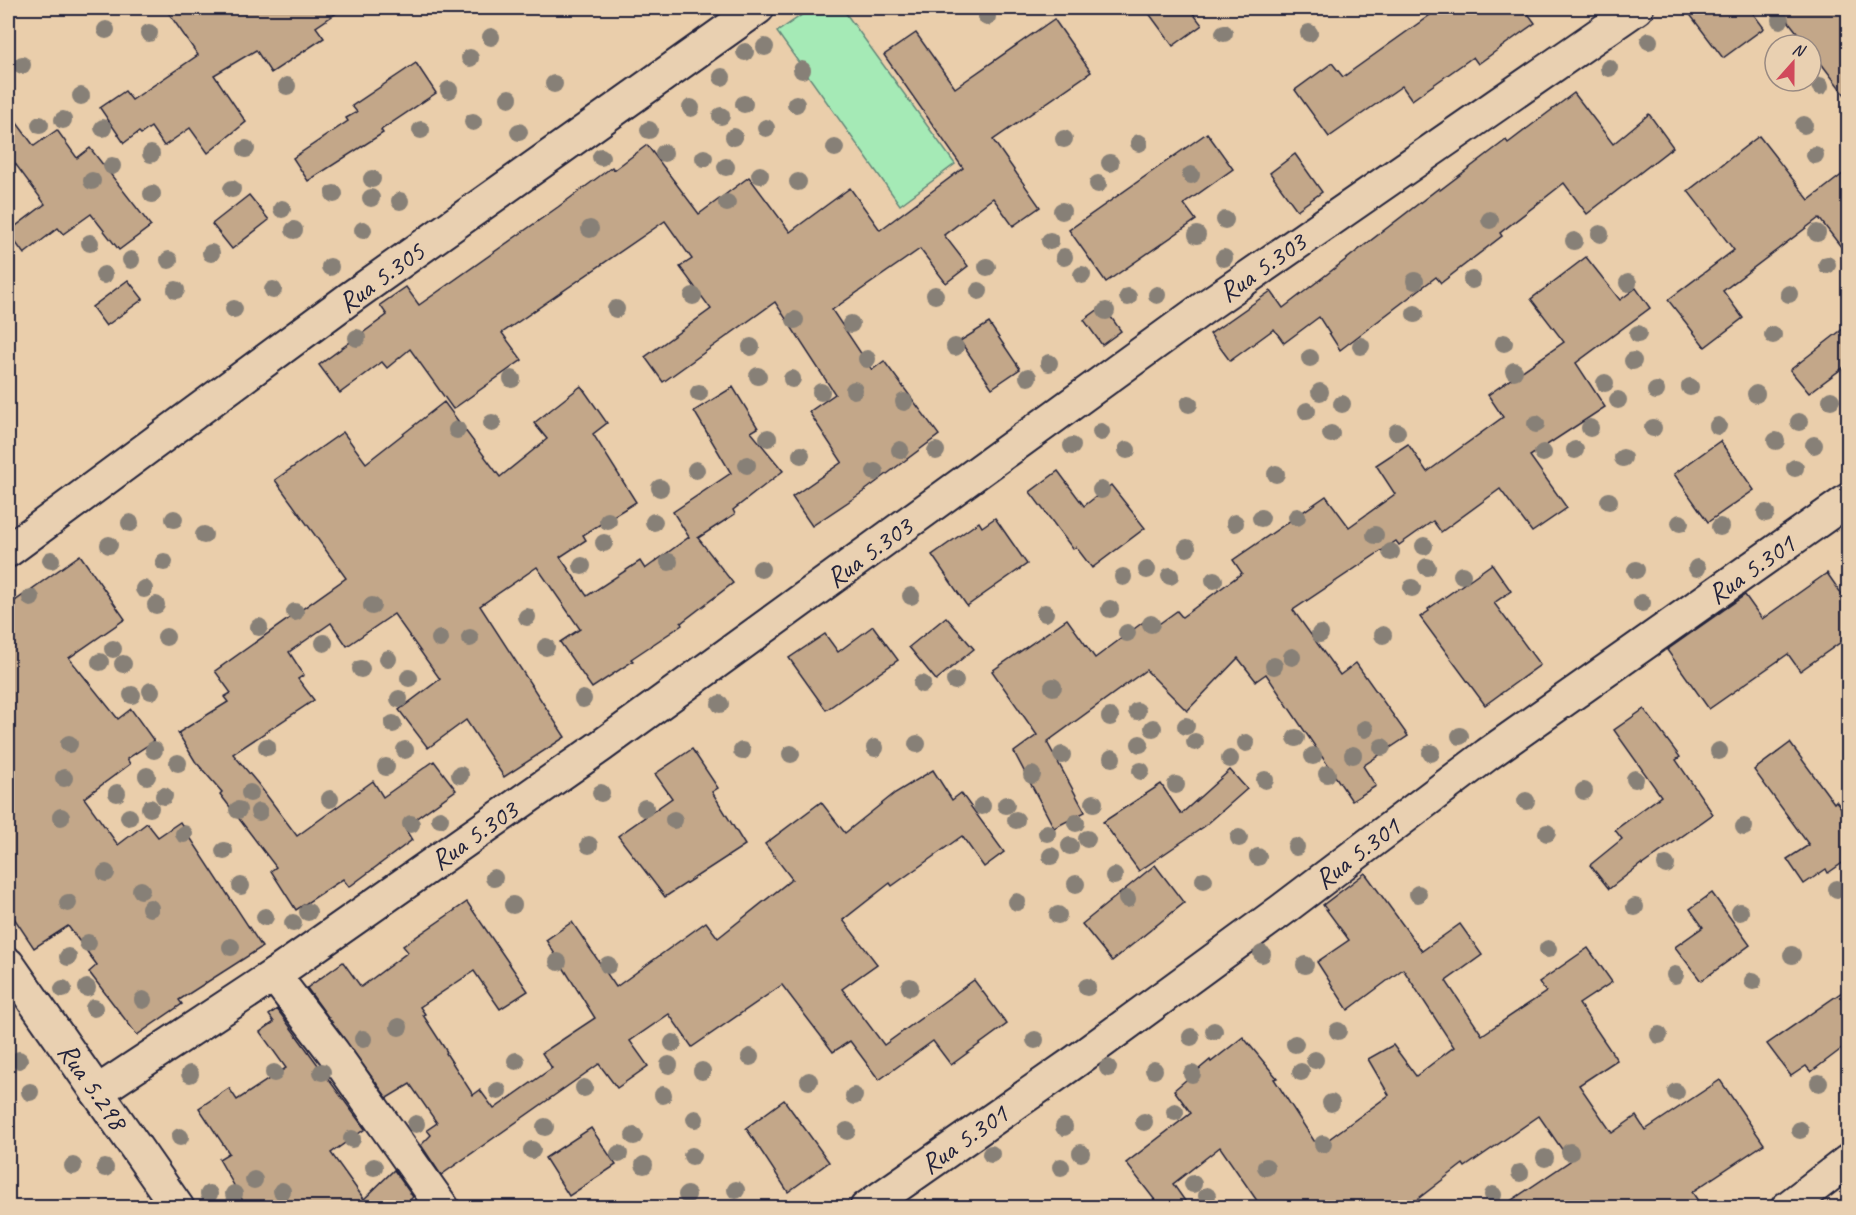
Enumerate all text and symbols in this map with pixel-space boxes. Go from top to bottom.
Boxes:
north arrow [1763,33,1823,93]
text: N [1790,39,1809,62]
street label: Rua 5.303 [1212,223,1314,310]
street label: Rua 5.305 [331,233,432,320]
street label: Rua 5.303 [819,507,921,595]
street label: Rua 5.301 [1701,526,1803,612]
street label: Rua 5.303 [424,791,526,878]
street label: Rua 5.301 [1307,809,1408,897]
street label: Rua 5.298 [50,1036,137,1138]
street label: Rua 5.301 [914,1096,1016,1182]

